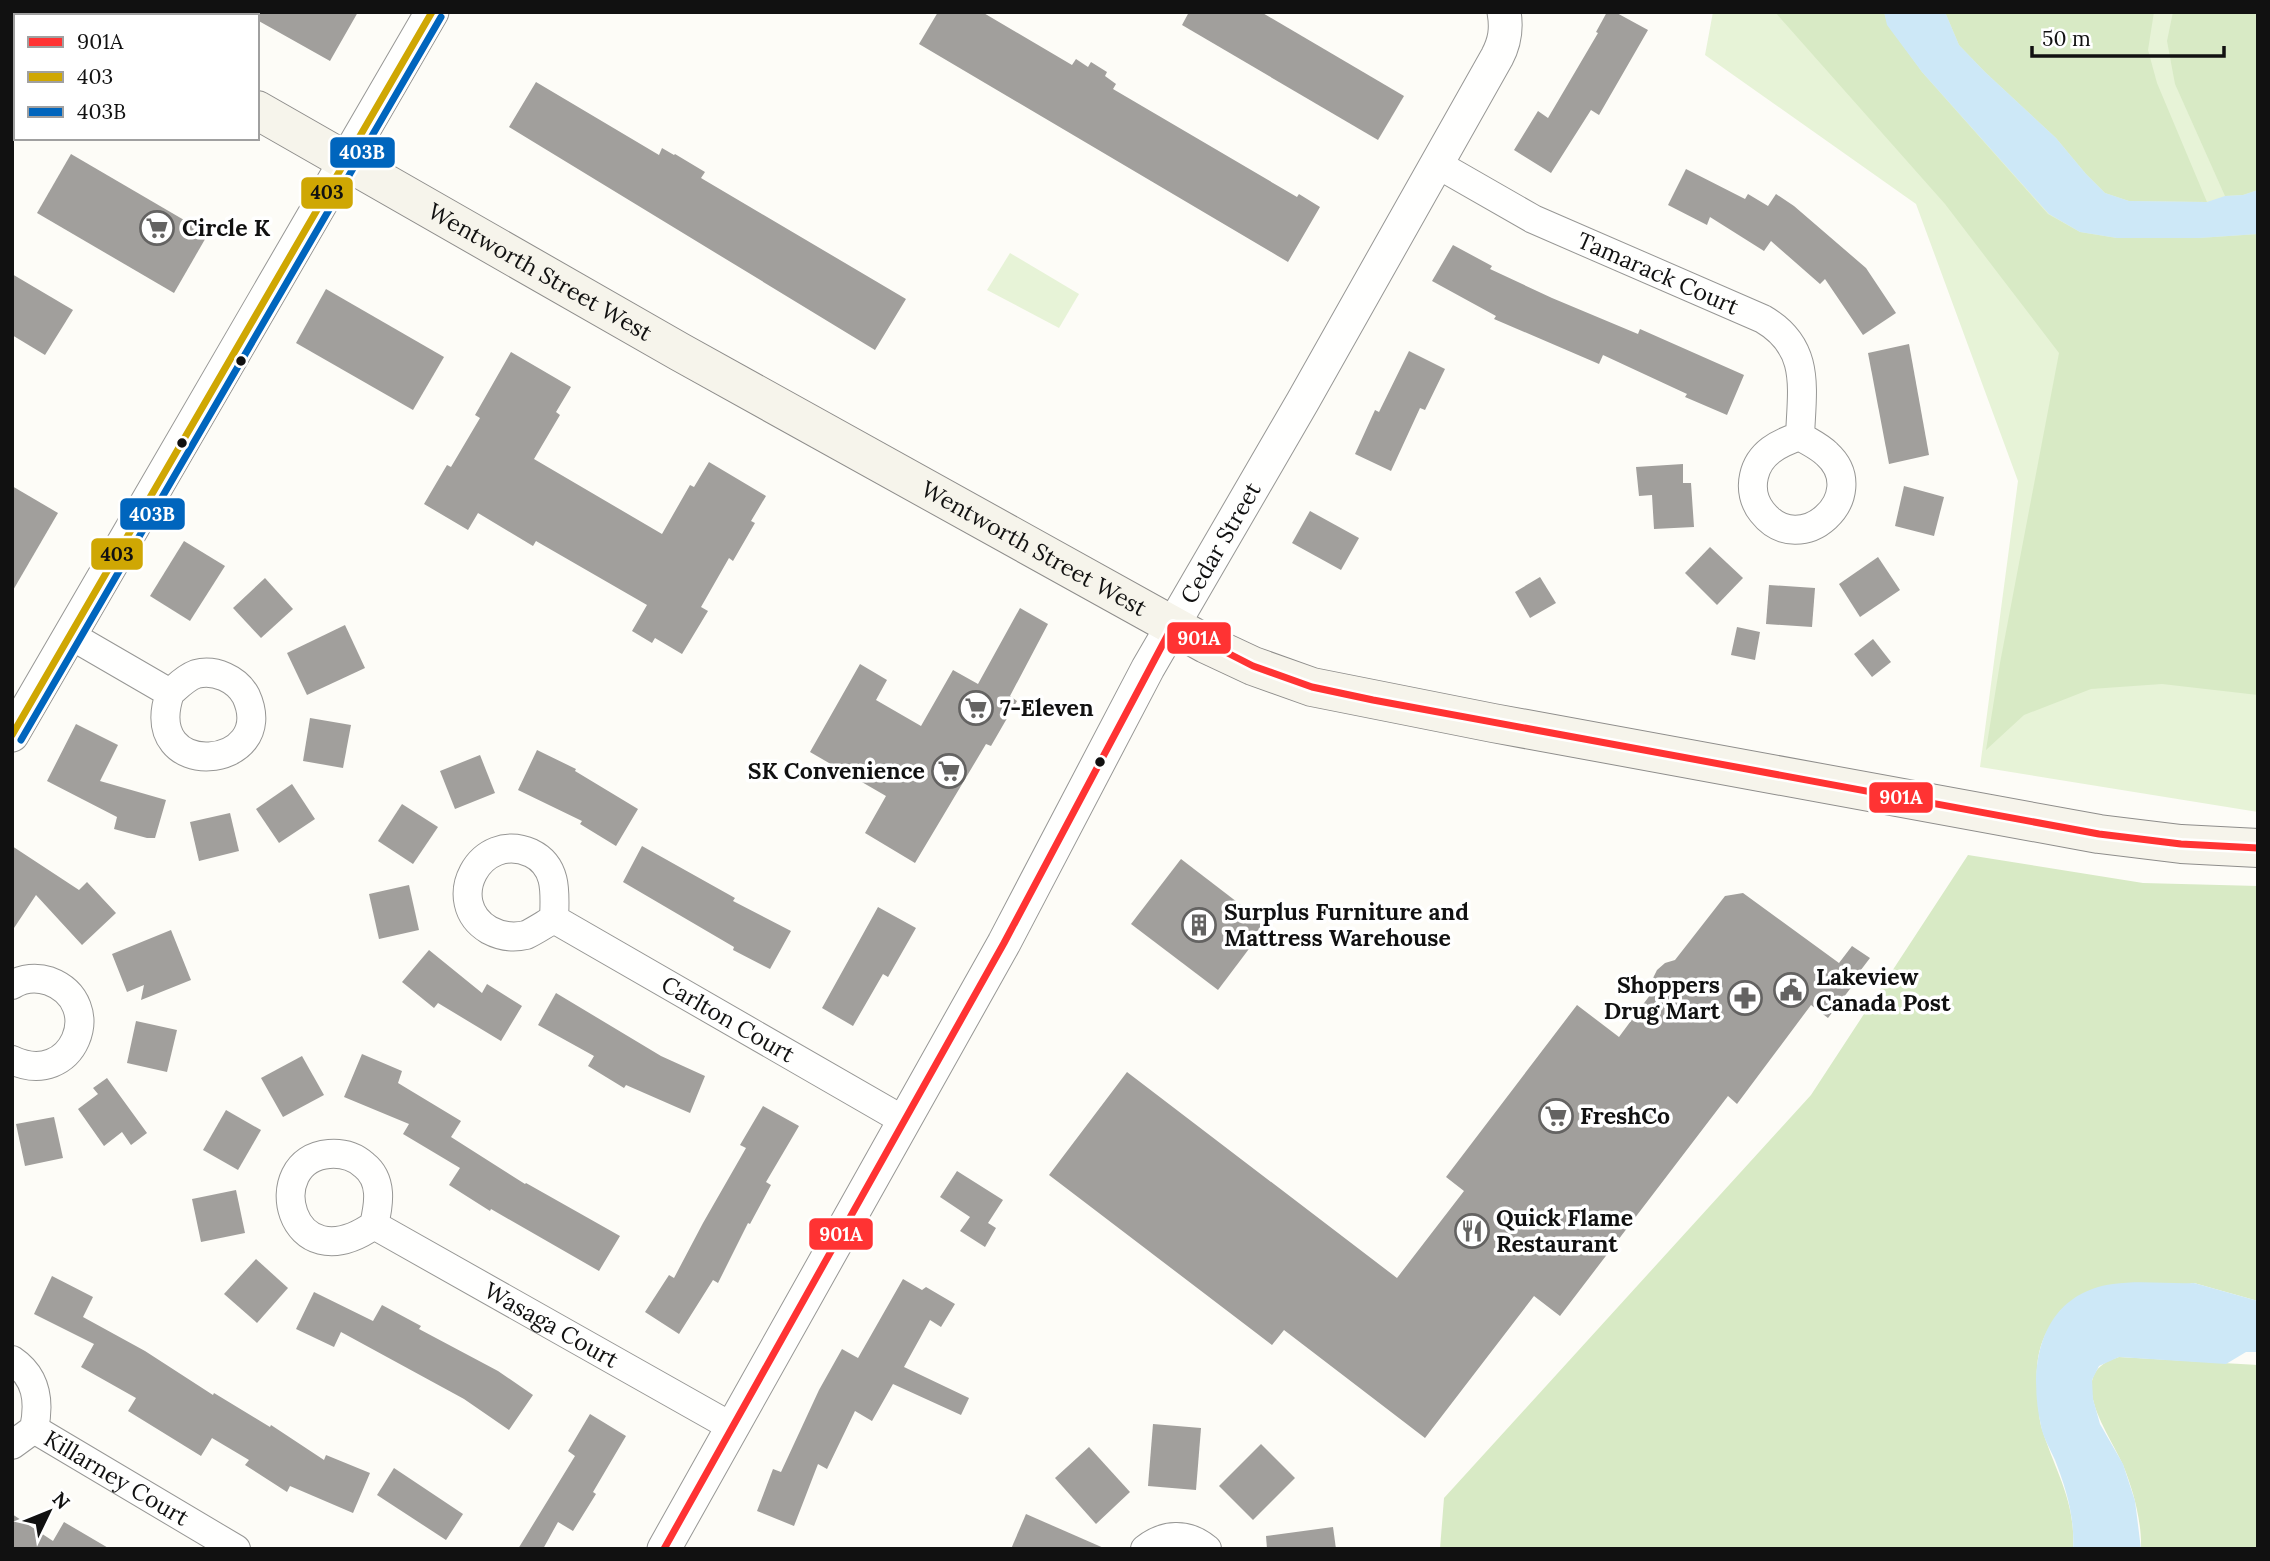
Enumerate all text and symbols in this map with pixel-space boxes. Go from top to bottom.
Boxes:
legend [14,14,259,140]
scale bar [2032,14,2224,58]
text: 50 m [2042,25,2091,52]
text: 901A [77,28,124,55]
text: 403 [77,63,113,90]
text: 403B [77,98,126,125]
line badge: 403B [329,136,396,169]
text: 403B [339,140,385,164]
line badge: 403 [300,176,354,210]
text: 403 [310,180,344,204]
street label: Wentworth Street West [423,196,657,347]
supermarket icon: Circle K [138,209,176,247]
place label: Circle K [182,213,271,242]
street label: Tamarack Court [1573,225,1744,321]
unlabelled marker [234,354,248,368]
unlabelled marker [175,436,189,450]
street label: Wentworth Street West [916,474,1152,622]
street label: Cedar Street [1174,477,1267,608]
line badge: 403B [119,497,186,531]
text: 403B [129,502,175,526]
line badge: 403 [90,537,144,571]
text: 403 [100,542,134,566]
line badge: 901A [1166,621,1232,655]
text: 901A [1177,626,1221,650]
supermarket icon: 7-Eleven [957,689,995,727]
place label: 7-Eleven [1000,693,1094,722]
supermarket icon: SK Convenience [930,752,968,790]
unlabelled marker [1093,755,1107,769]
place label: SK Convenience [748,756,925,785]
line badge: 901A [1868,781,1934,814]
text: 901A [1879,785,1923,809]
place label: Surplus Furniture and Mattress Warehouse [1224,897,1469,952]
building icon: Surplus Furniture and Mattress Warehouse [1180,906,1218,944]
place label: Lakeview Canada Post [1816,962,1951,1017]
street label: Carlton Court [657,969,800,1069]
place label: Shoppers Drug Mart [1604,970,1720,1025]
public building icon: Lakeview Canada Post [1772,971,1810,1009]
pharmacy icon: Shoppers Drug Mart [1726,979,1764,1017]
supermarket icon: FreshCo [1537,1097,1575,1135]
place label: FreshCo [1580,1101,1670,1130]
place label: Quick Flame Restaurant [1496,1203,1633,1258]
restaurant icon: Quick Flame Restaurant [1453,1212,1491,1250]
line badge: 901A [808,1217,874,1251]
text: 901A [819,1222,863,1246]
street label: Wasaga Court [479,1275,624,1374]
street label: Killarney Court [39,1423,195,1532]
north arrow [14,1477,84,1547]
text: N [48,1487,75,1514]

